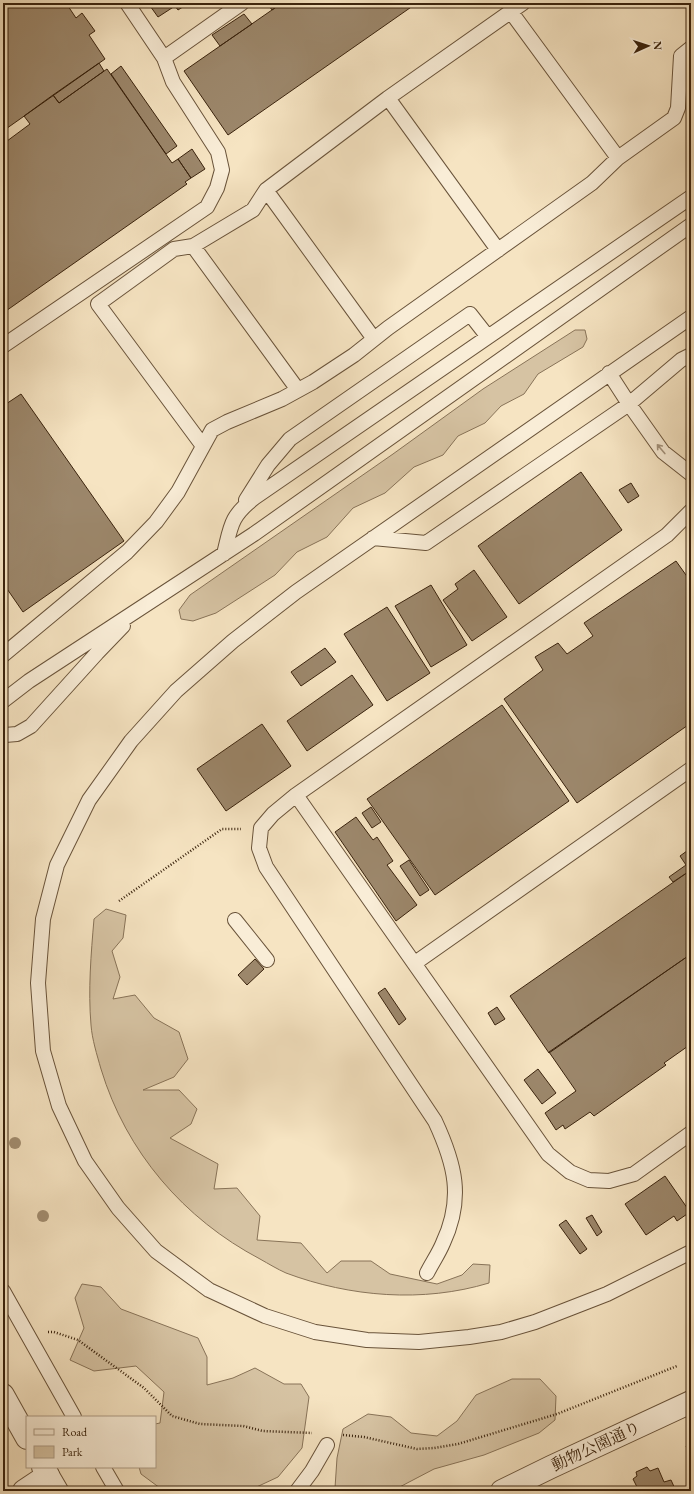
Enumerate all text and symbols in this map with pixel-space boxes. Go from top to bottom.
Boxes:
north arrow [628,26,668,66]
text: N [651,41,665,50]
one-way arrow [657,444,666,454]
legend [26,1416,156,1468]
street label: 動物公園通り [548,1416,644,1476]
text: Road [62,1424,88,1440]
text: Park [62,1444,83,1460]

